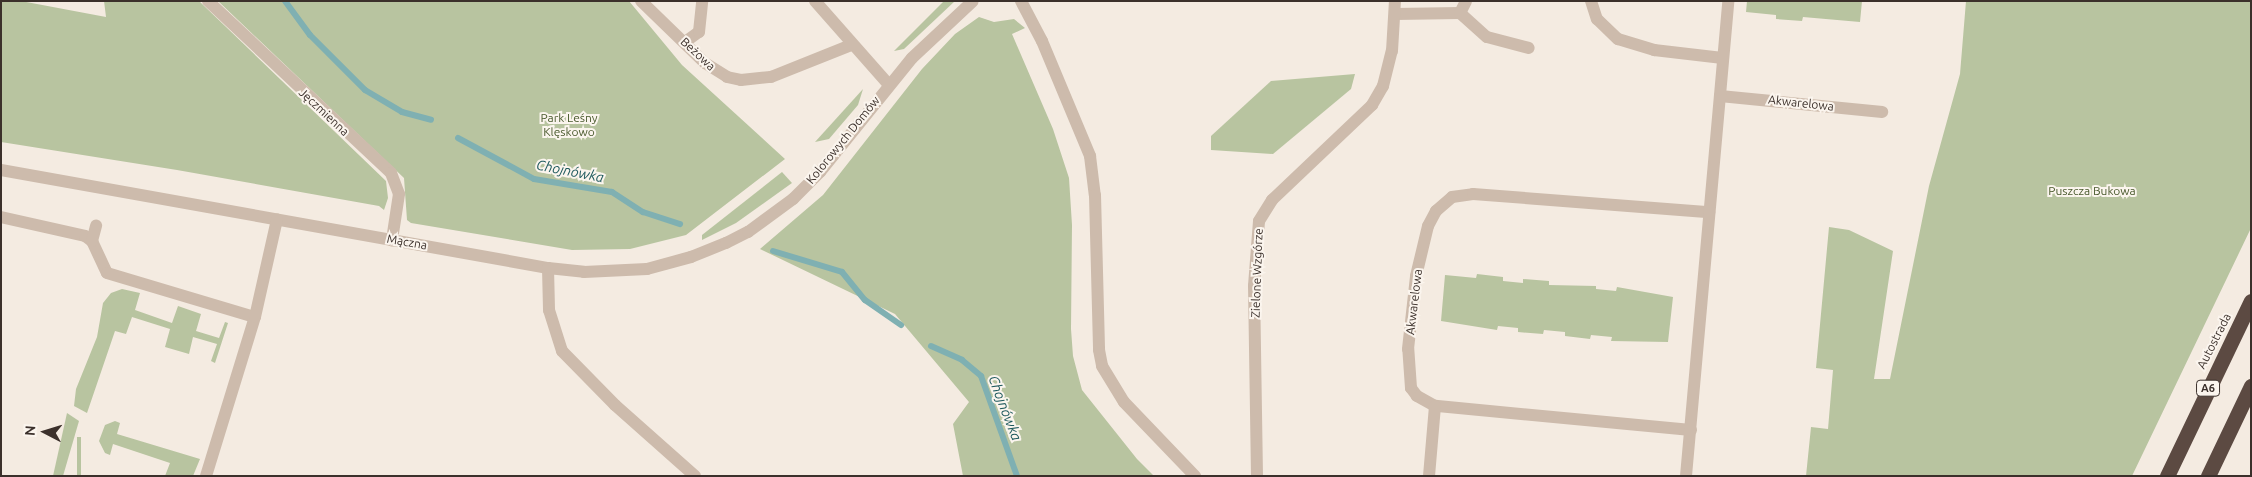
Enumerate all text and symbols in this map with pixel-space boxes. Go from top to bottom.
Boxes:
street label: Beżowa [678,34,718,74]
street label: Jęczmienna [296,85,352,139]
street label: Akwarelowa [1767,92,1835,114]
street label: Kolorowych Domów [803,93,883,187]
park label: Park Leśny Klęskowo [540,111,598,139]
water label: Chojnówka [535,156,605,186]
park label: Puszcza Bukowa [2048,184,2136,198]
street label: Zielone Wzgórze [1248,228,1266,318]
street label: Mączna [386,231,428,253]
street label: Akwarelowa [1403,268,1425,336]
street label: Autostrada [2194,311,2234,371]
water label: Chojnówka [985,373,1025,443]
road number: A6 [2196,379,2220,396]
north arrow [20,407,70,457]
text: N [22,425,38,437]

